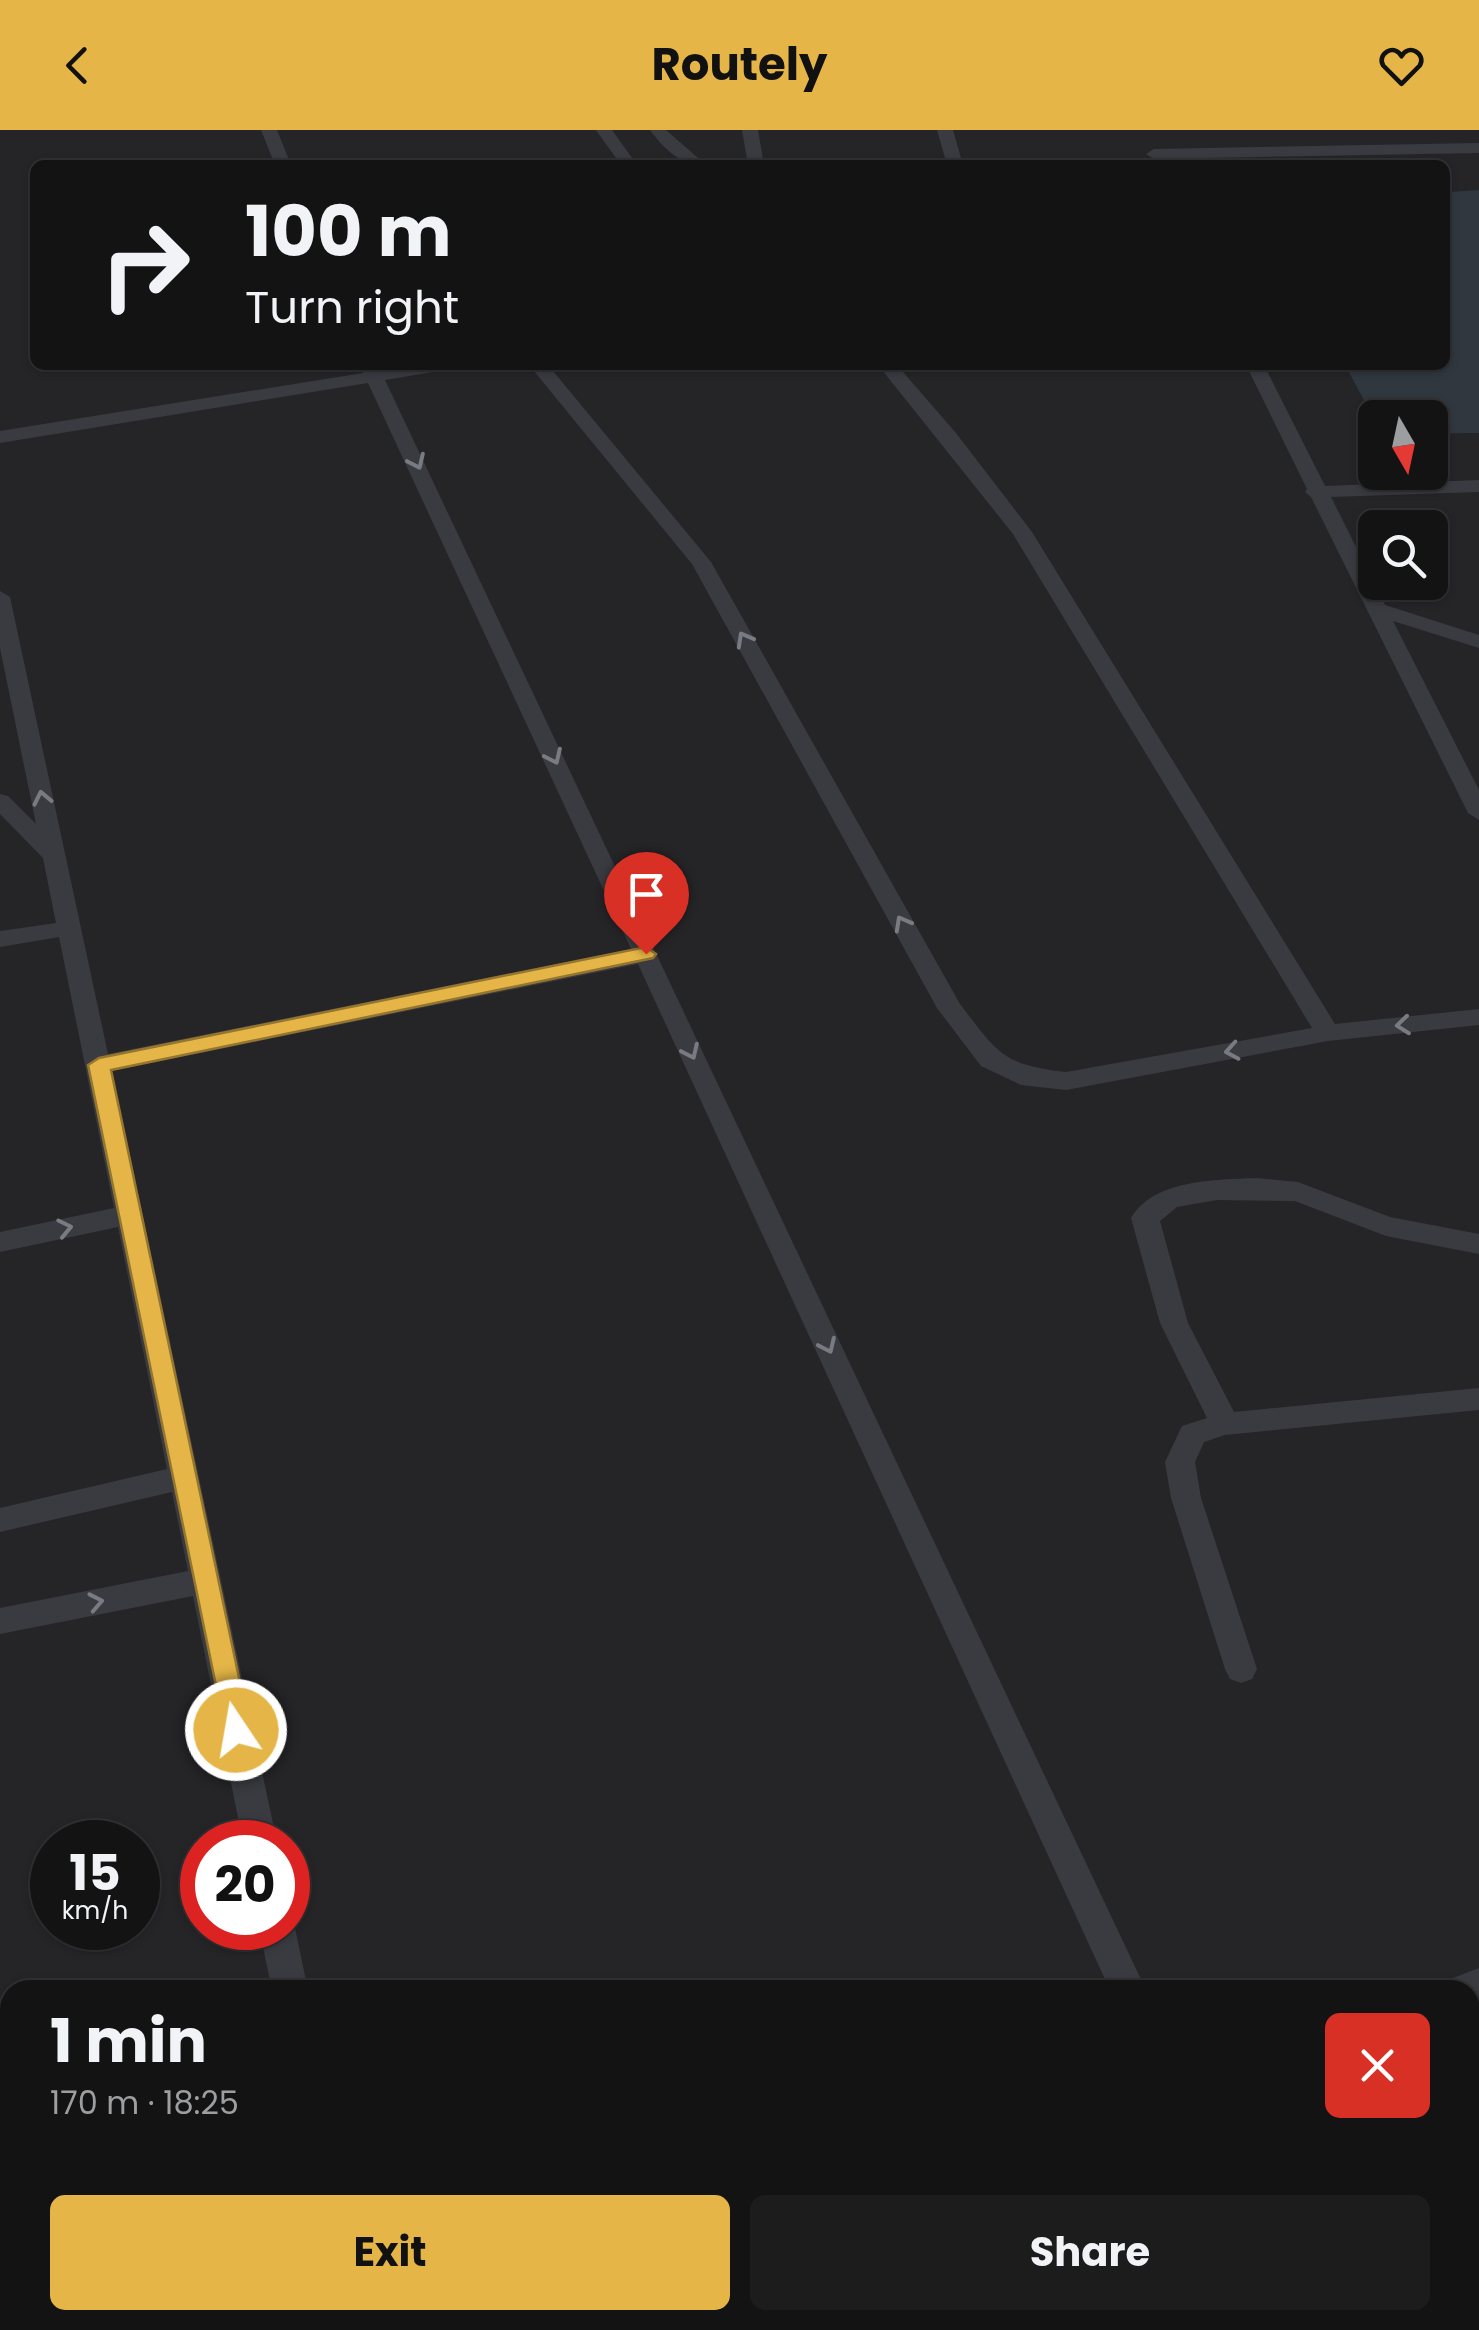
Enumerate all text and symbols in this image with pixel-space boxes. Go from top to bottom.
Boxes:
text: Routely [651,33,828,96]
icon: back [50,38,105,93]
icon: heart [1374,38,1429,93]
text: 100 m [245,182,452,281]
icon: right [80,200,210,330]
text: Turn right [245,276,459,339]
north arrow [1358,400,1448,490]
map controls [1358,400,1448,600]
one-way arrow [405,452,425,470]
button: search [1358,510,1448,600]
one-way arrow [736,632,756,650]
one-way arrow [542,747,562,765]
one-way arrow [32,790,53,807]
pin [604,852,689,955]
icon: arrive [619,867,674,922]
one-way arrow [895,916,915,934]
one-way arrow [1395,1014,1411,1035]
one-way arrow [1224,1040,1240,1061]
one-way arrow [679,1041,699,1059]
one-way arrow [56,1219,73,1240]
one-way arrow [816,1336,836,1354]
one-way arrow [87,1593,104,1614]
position arrow [184,1678,288,1782]
speed limit sign: 20 [180,1820,310,1950]
text: 15 [69,1837,121,1908]
text: km/h [62,1893,128,1928]
text: 1 min [50,1999,207,2083]
button: close [1325,2013,1430,2118]
text: 170 m · 18:25 [50,2080,239,2125]
button: Exit [50,2195,730,2310]
button: Share [750,2195,1430,2310]

